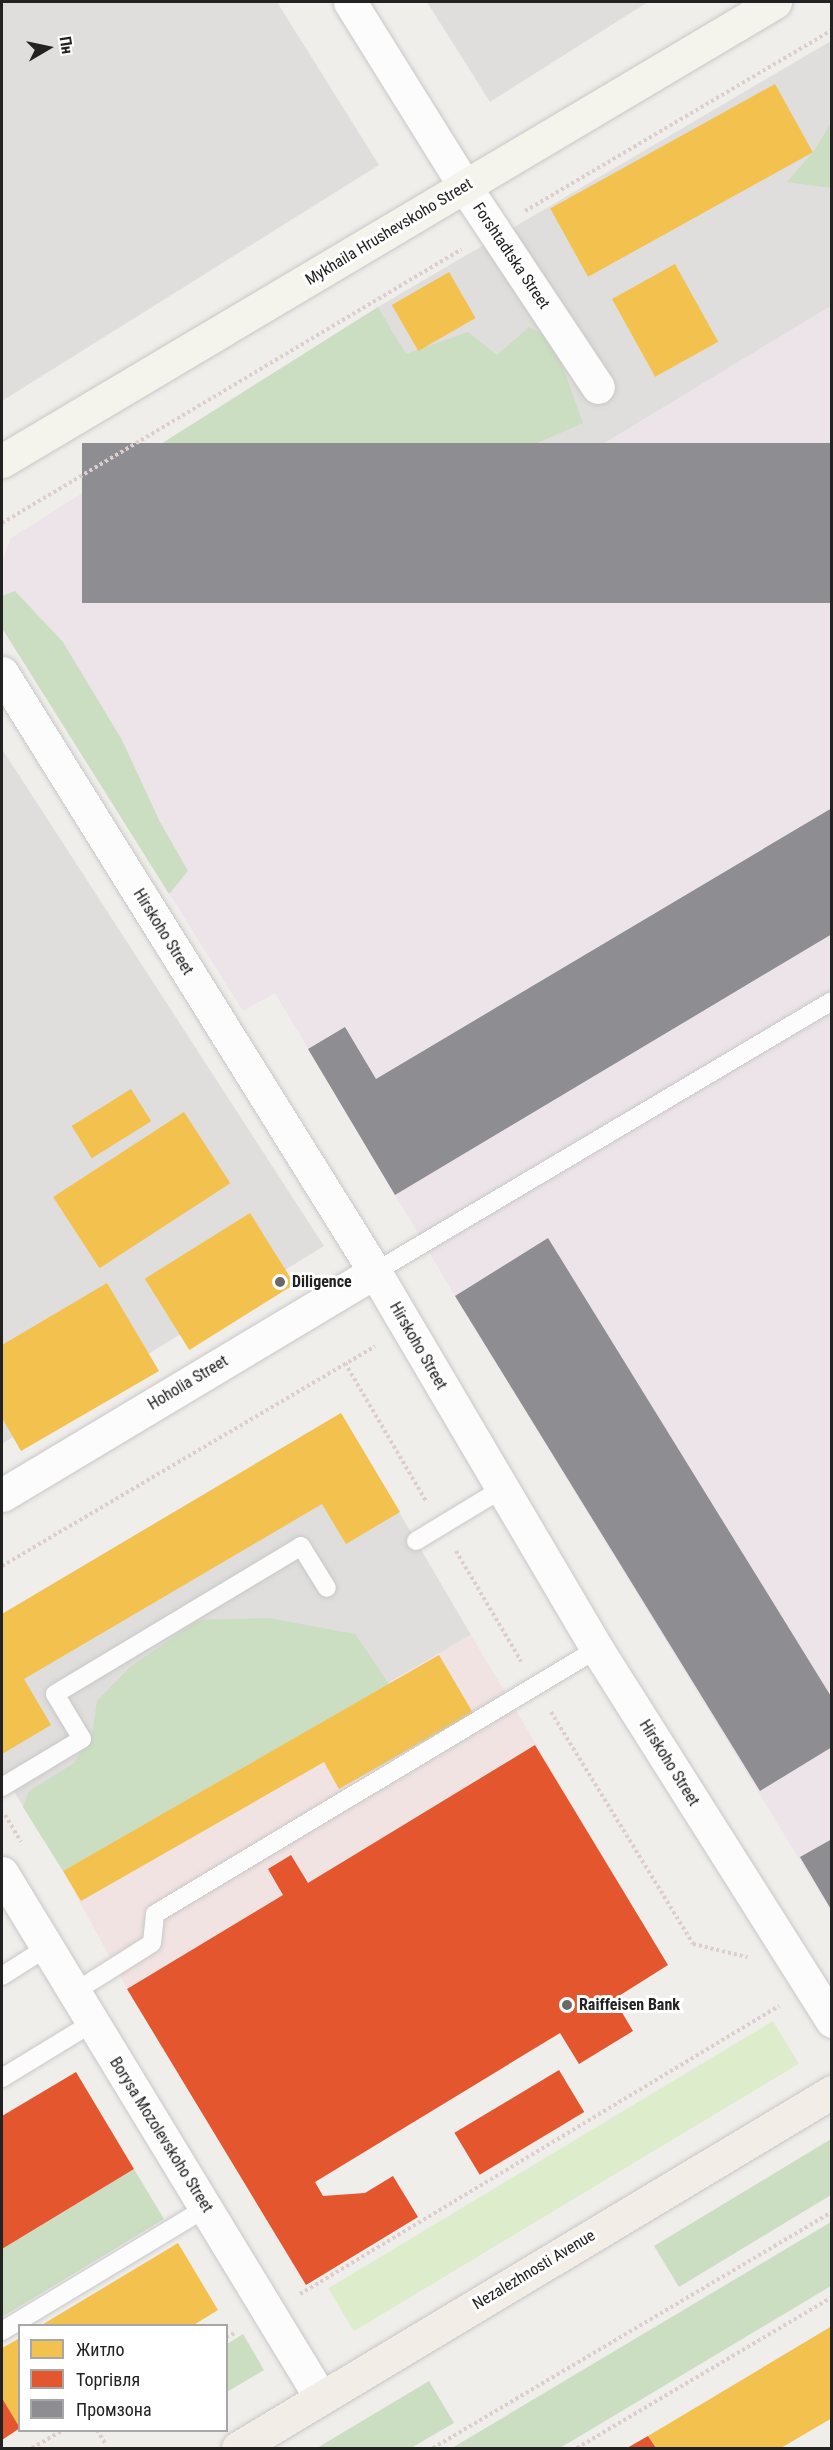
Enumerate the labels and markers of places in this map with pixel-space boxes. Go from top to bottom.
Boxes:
place label: Diligence [292,1272,352,1292]
marker: Diligence [273,1275,287,1289]
place label: Raiffeisen Bank [579,1995,680,2015]
marker: Raiffeisen Bank [560,1998,574,2012]

